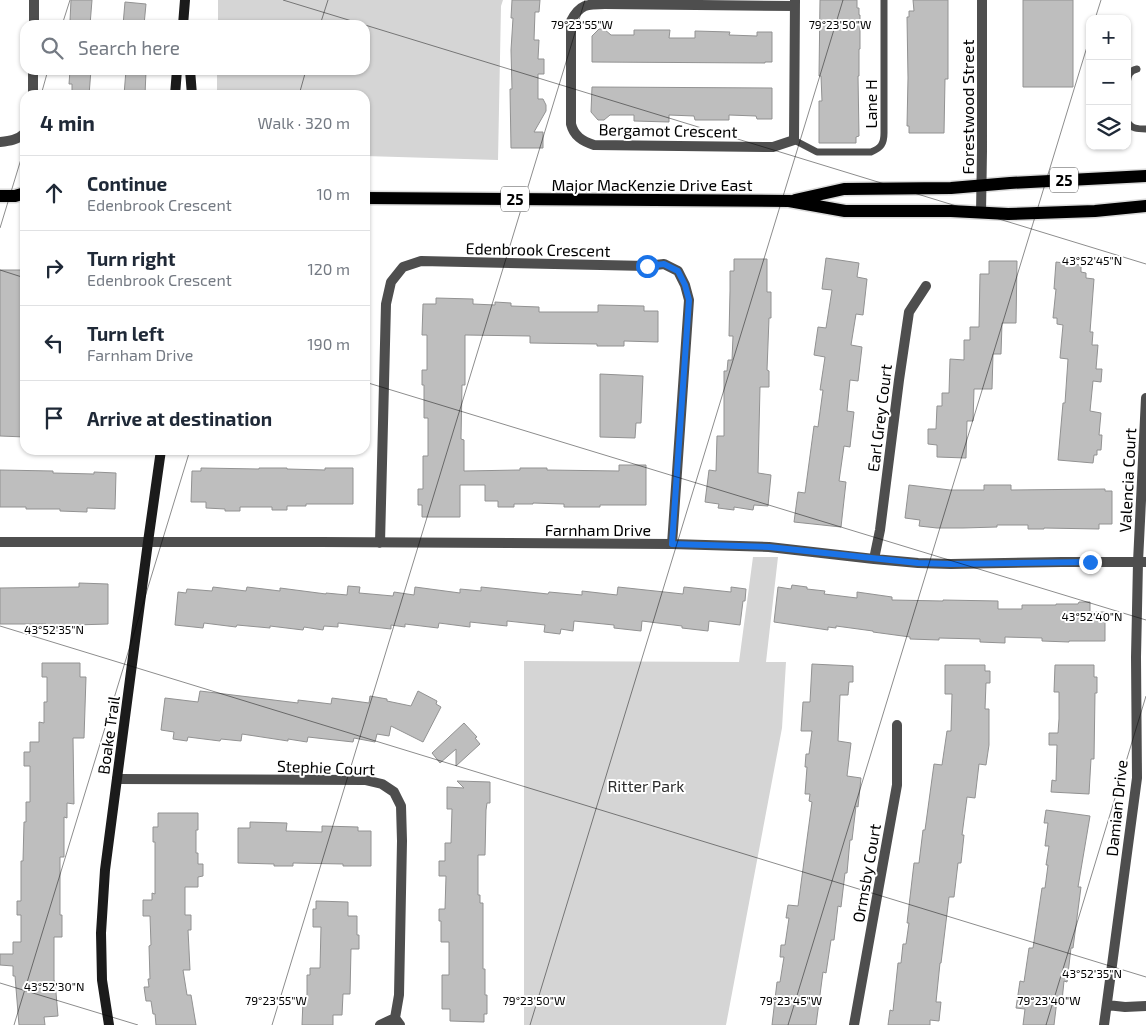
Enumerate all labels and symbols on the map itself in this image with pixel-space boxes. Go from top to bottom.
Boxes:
text: 79°23'55"W [551,17,613,31]
text: 79°23'50"W [809,17,871,31]
street label: Forestwood Street [958,40,977,175]
street label: Lane H [861,79,880,129]
street label: Bergamot Crescent [598,119,738,141]
road number: 25 [1050,168,1078,192]
street label: Major MacKenzie Drive East [551,175,753,195]
road number: 25 [501,186,529,212]
street label: Edenbrook Crescent [465,238,611,260]
text: 43°52'45"N [1062,253,1122,267]
route start [636,255,659,278]
street label: Earl Grey Court [863,363,895,473]
street label: Valencia Court [1115,427,1139,533]
street label: Farnham Drive [545,520,651,539]
route end [1079,551,1102,574]
text: 43°52'40"N [1061,609,1123,623]
text: 43°52'35"N [24,622,84,636]
street label: Boake Trail [93,694,123,776]
street label: Stephie Court [277,756,375,778]
street label: Damian Drive [1101,759,1131,857]
park label: Ritter Park [607,776,685,795]
street label: Ormsby Court [848,822,884,924]
text: 43°52'35"N [1062,966,1122,980]
text: 43°52'30"N [24,979,84,993]
text: 79°23'55"W [245,993,307,1007]
text: 79°23'50"W [503,993,565,1007]
text: 79°23'45"W [760,993,822,1007]
text: 79°23'40"W [1017,993,1081,1007]

